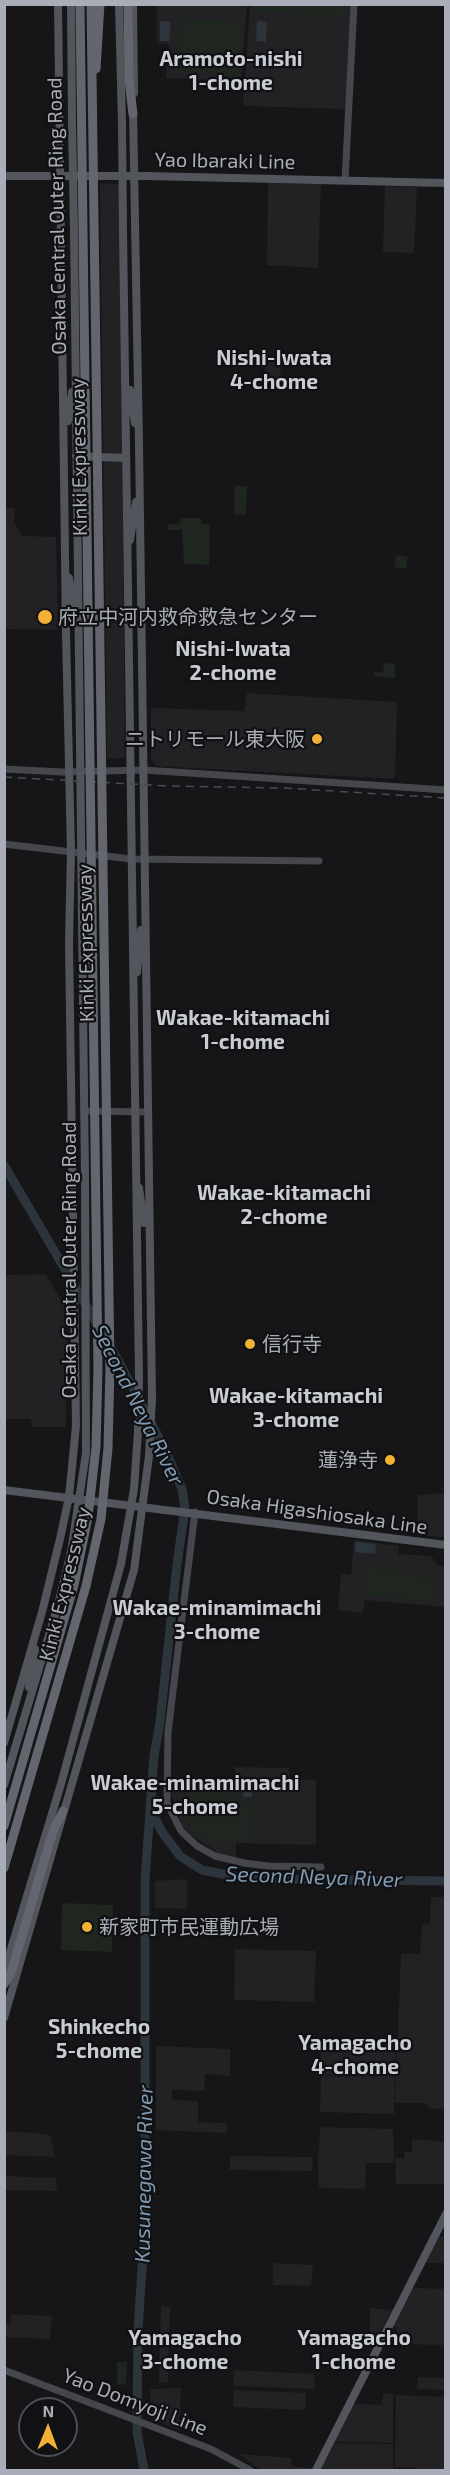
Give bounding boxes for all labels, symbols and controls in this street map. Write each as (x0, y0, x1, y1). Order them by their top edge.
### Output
district label: Aramoto-nishi 1-chome (159, 46, 303, 96)
street label: Osaka Central Outer Ring Road (43, 77, 71, 355)
street label: Yao Ibaraki Line (154, 148, 296, 174)
district label: Nishi-Iwata 4-chome (216, 345, 332, 395)
street label: Kinki Expressway (66, 378, 92, 536)
place label: 府立中河内救命救急センター (58, 605, 318, 629)
marker: 府立中河内救命救急センター (36, 608, 54, 626)
district label: Nishi-Iwata 2-chome (175, 636, 291, 686)
place label: ニトリモール東大阪 (125, 727, 305, 751)
marker: ニトリモール東大阪 (310, 732, 324, 746)
street label: Kinki Expressway (73, 864, 99, 1022)
district label: Wakae-kitamachi 1-chome (156, 1005, 330, 1055)
street label: Osaka Central Outer Ring Road (57, 1121, 81, 1399)
district label: Wakae-kitamachi 2-chome (197, 1180, 371, 1230)
water label: Second Neya River (87, 1321, 189, 1489)
place label: 信行寺 (262, 1332, 322, 1356)
marker: 信行寺 (243, 1337, 257, 1351)
district label: Wakae-kitamachi 3-chome (209, 1383, 383, 1433)
place label: 蓮浄寺 (318, 1448, 378, 1472)
marker: 蓮浄寺 (383, 1453, 397, 1467)
street label: Osaka Higashiosaka Line (205, 1485, 429, 1539)
street label: Kinki Expressway (34, 1504, 96, 1664)
district label: Wakae-minamimachi 3-chome (112, 1595, 322, 1645)
district label: Wakae-minamimachi 5-chome (90, 1770, 300, 1820)
water label: Second Neya River (225, 1861, 403, 1893)
place label: 新家町市民運動広場 (99, 1915, 279, 1939)
marker: 新家町市民運動広場 (80, 1920, 94, 1934)
district label: Shinkecho 5-chome (48, 2014, 150, 2064)
district label: Yamagacho 4-chome (298, 2030, 412, 2080)
water label: Kusunegawa River (130, 2085, 158, 2263)
district label: Yamagacho 3-chome (128, 2325, 242, 2375)
district label: Yamagacho 1-chome (297, 2325, 411, 2375)
street label: Yao Domyoji Line (59, 2363, 211, 2441)
north arrow (18, 2397, 78, 2457)
text: N (42, 2401, 54, 2420)

